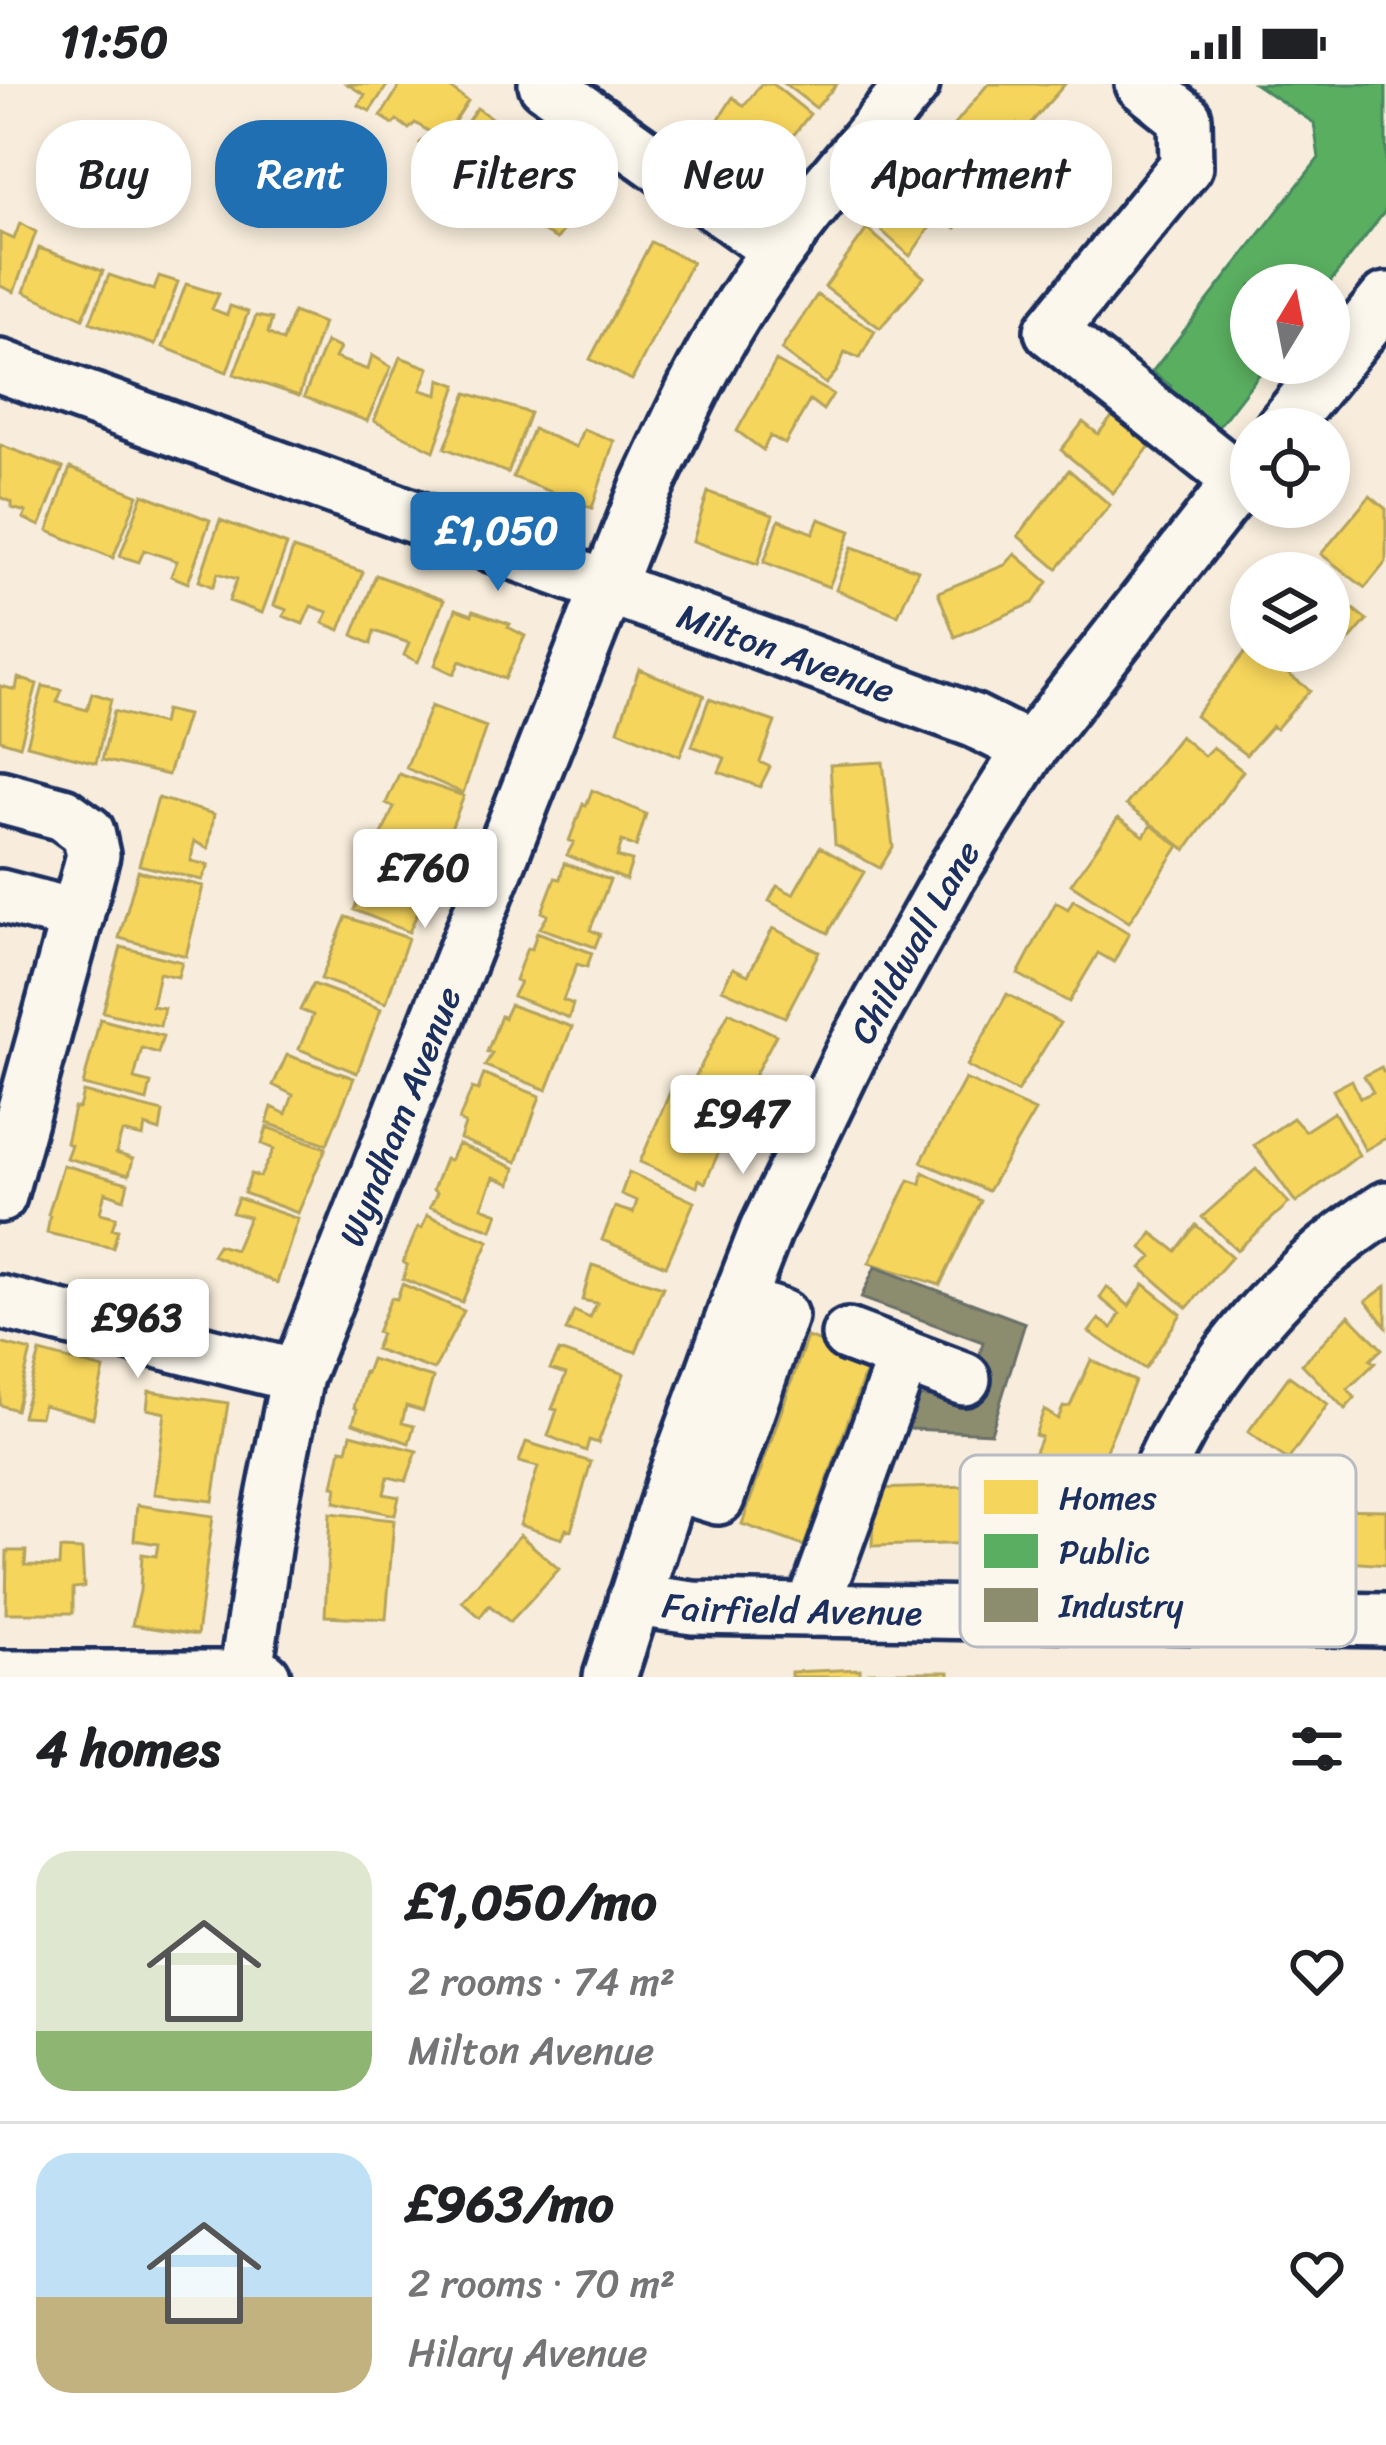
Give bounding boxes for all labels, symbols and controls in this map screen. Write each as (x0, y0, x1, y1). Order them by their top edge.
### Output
text: 11:50 (60, 2, 168, 82)
chip: Buy (36, 120, 191, 228)
chip: Rent (215, 120, 387, 228)
chip: Filters (411, 120, 618, 228)
chip: New (642, 120, 806, 228)
chip: Apartment (830, 120, 1112, 228)
north arrow (1230, 264, 1350, 384)
map controls (1230, 264, 1350, 672)
button: locate (1230, 408, 1350, 528)
pin: £1,050 (400, 492, 596, 594)
text: £1,050 (437, 496, 559, 565)
button: layers (1230, 552, 1350, 672)
street label: Milton Avenue (668, 585, 904, 723)
street label: Childwall Lane (832, 827, 998, 1056)
pin: £760 (354, 829, 496, 931)
text: £760 (380, 833, 470, 902)
street label: Wyndham Avenue (320, 977, 480, 1256)
pin: £947 (672, 1075, 814, 1177)
text: £947 (697, 1079, 789, 1148)
pin: £963 (67, 1279, 209, 1381)
text: £963 (94, 1283, 182, 1352)
legend (960, 1455, 1356, 1647)
text: Homes (1059, 1469, 1157, 1527)
text: Public (1059, 1523, 1150, 1581)
street label: Fairfield Avenue (658, 1573, 923, 1645)
text: Industry (1058, 1577, 1183, 1635)
text: 4 homes (36, 1704, 220, 1794)
icon: filters (1284, 1716, 1350, 1782)
text: £1,050/mo (408, 1857, 657, 1947)
icon: home (132, 1899, 276, 2043)
icon: heart (1284, 1938, 1350, 2004)
text: 2 rooms · 74 m² (408, 1947, 675, 2016)
text: Milton Avenue (408, 2016, 654, 2085)
text: £963/mo (408, 2159, 614, 2249)
icon: home (132, 2201, 276, 2345)
icon: heart (1284, 2240, 1350, 2306)
text: 2 rooms · 70 m² (408, 2249, 675, 2318)
text: Hilary Avenue (408, 2318, 648, 2387)

